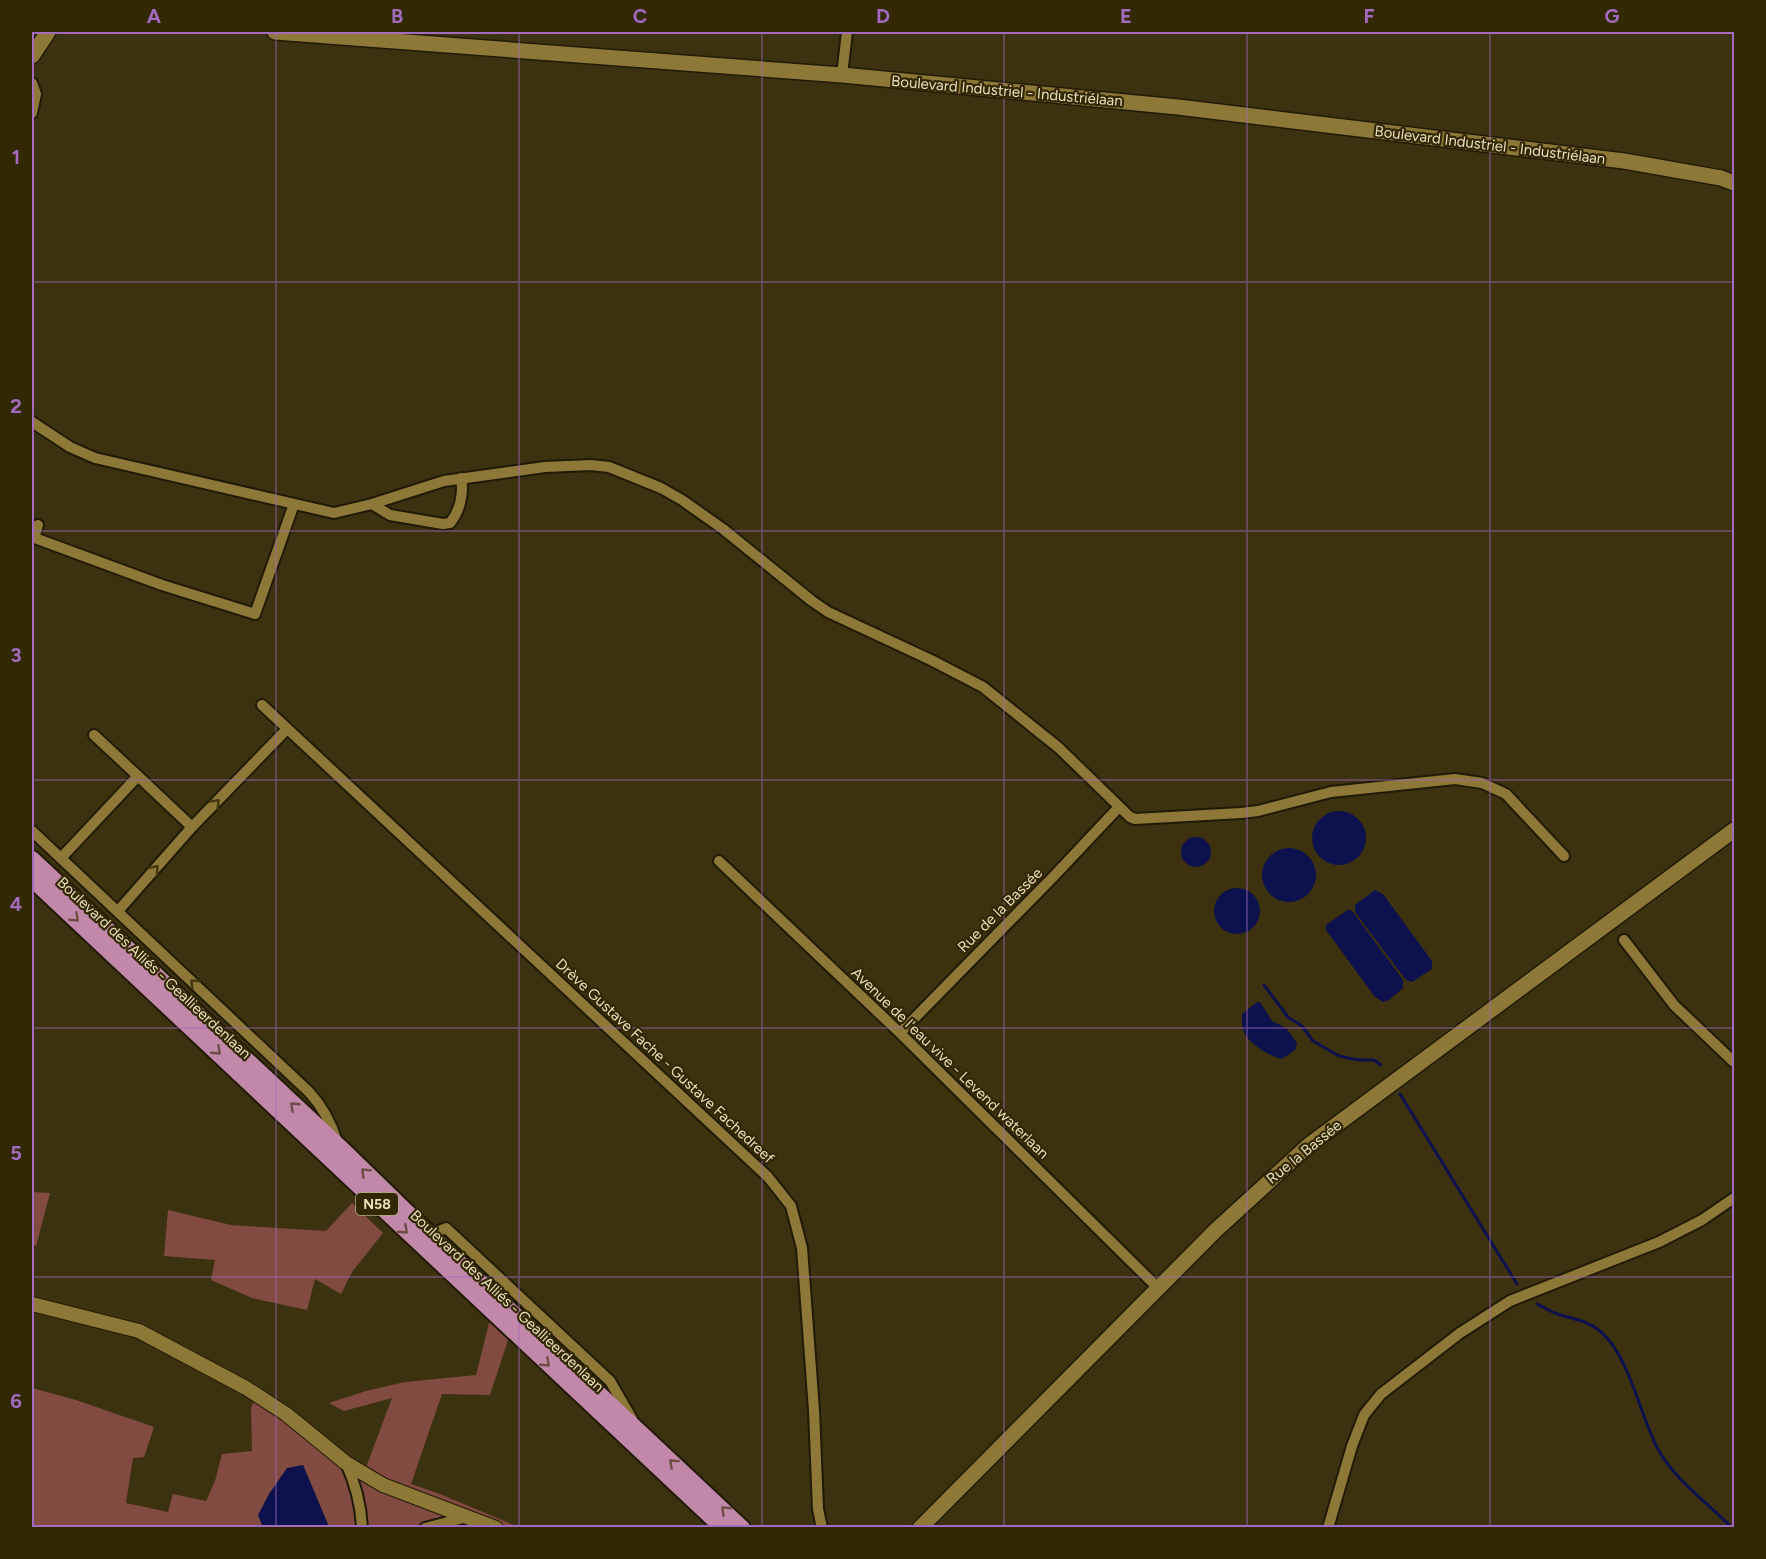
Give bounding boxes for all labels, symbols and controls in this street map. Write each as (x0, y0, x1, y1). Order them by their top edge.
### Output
text: A (147, 4, 162, 28)
text: B (391, 4, 403, 28)
text: C (633, 4, 647, 28)
text: D (876, 4, 890, 28)
text: E (1120, 4, 1132, 28)
text: F (1363, 4, 1375, 28)
text: G (1605, 4, 1620, 28)
street label: Boulevard Industriel - Industriélaan (891, 72, 1123, 110)
street label: Boulevard Industriel - Industriélaan (1374, 122, 1606, 168)
text: 1 (12, 145, 20, 169)
text: 2 (10, 394, 22, 418)
text: 3 (10, 643, 22, 667)
one-way arrow (208, 799, 219, 810)
street label: Rue de la Bassée (954, 864, 1046, 956)
one-way arrow (148, 865, 159, 876)
street label: Boulevard des Alliés - Geallieerdenlaan (53, 873, 255, 1063)
text: 4 (10, 892, 23, 916)
one-way arrow (68, 911, 79, 922)
street label: Drève Gustave Fache - Gustave Fachedreef (552, 955, 778, 1167)
street label: Avenue de l'eau vive - Levend waterlaan (847, 964, 1053, 1162)
one-way arrow (191, 979, 201, 990)
one-way arrow (210, 1044, 221, 1055)
one-way arrow (291, 1102, 301, 1113)
street label: Rue la Bassée (1263, 1116, 1345, 1188)
text: 5 (10, 1141, 22, 1165)
one-way arrow (361, 1168, 372, 1179)
road number: N58 (356, 1193, 398, 1215)
street label: Boulevard des Alliés - Geallieerdenlaan (406, 1206, 608, 1396)
one-way arrow (397, 1222, 408, 1233)
one-way arrow (540, 1356, 550, 1367)
text: 6 (10, 1389, 22, 1413)
one-way arrow (670, 1459, 681, 1470)
one-way arrow (721, 1507, 732, 1518)

